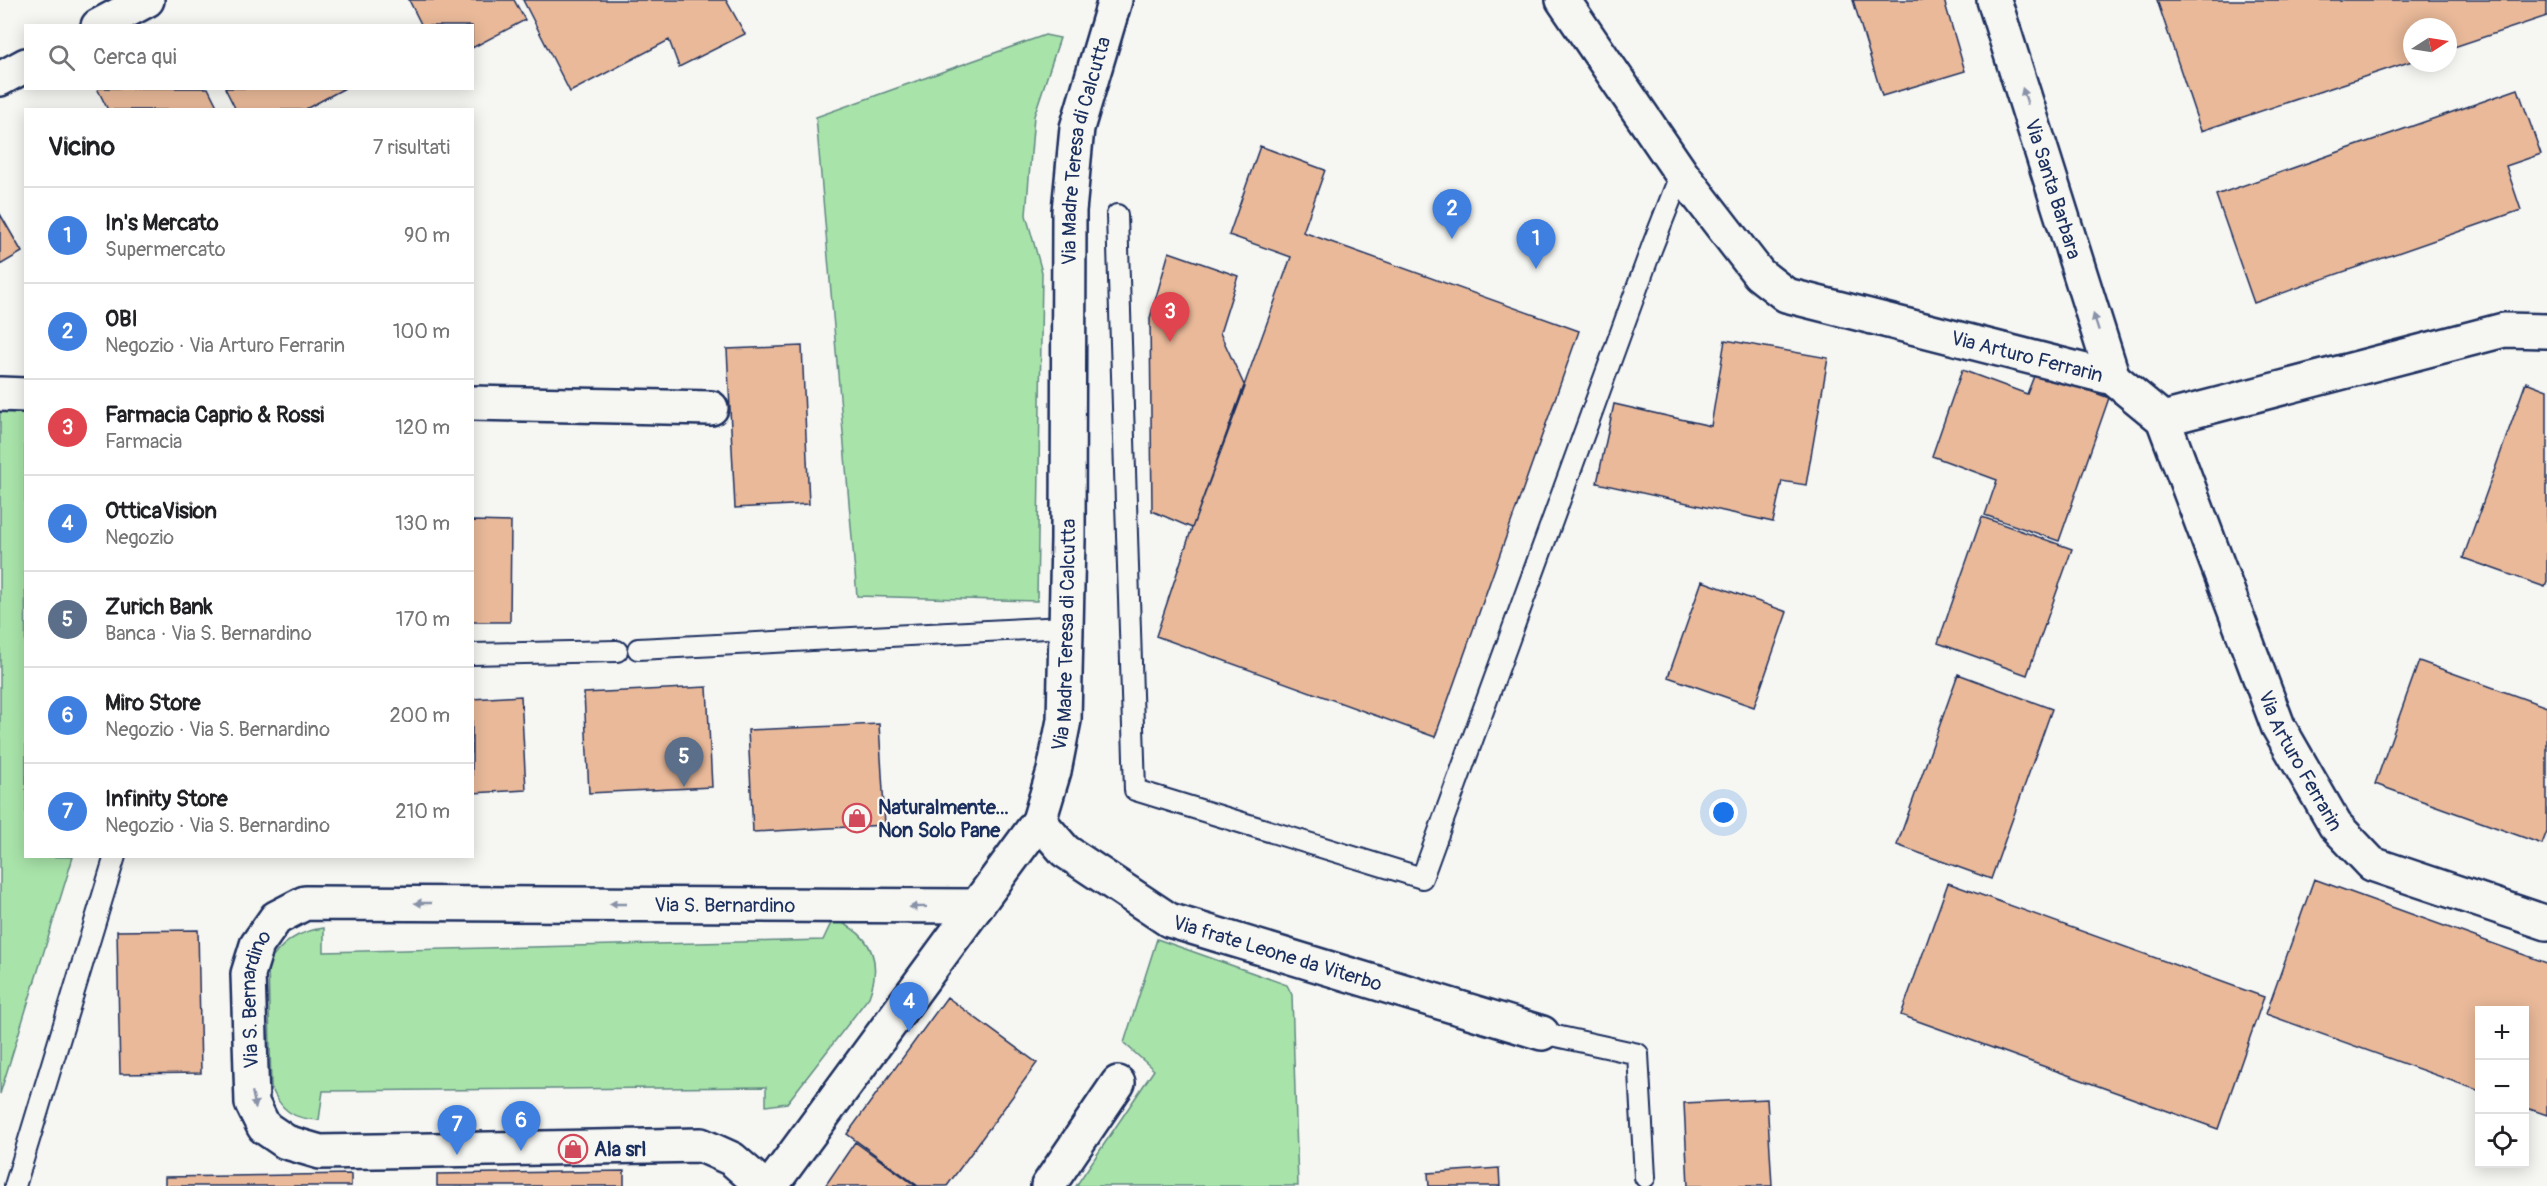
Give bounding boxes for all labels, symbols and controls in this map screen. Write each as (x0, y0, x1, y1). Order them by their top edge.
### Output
north arrow (2403, 18, 2457, 72)
search box (24, 24, 474, 90)
street label: Via Madre Teresa di Calcutta (1057, 34, 1116, 265)
icon: search (45, 41, 78, 74)
text: Cerca qui (93, 43, 177, 71)
one-way arrow (2019, 87, 2029, 105)
street label: Via Santa Barbara (2019, 116, 2087, 262)
text: Vicino (48, 131, 115, 163)
text: 7 risultati (373, 135, 450, 160)
pin: 2 (1432, 190, 1472, 239)
text: In's Mercato (105, 209, 219, 237)
pin: 1 (1516, 220, 1556, 269)
text: 1 (64, 223, 71, 248)
text: 90 m (404, 223, 450, 248)
text: Supermercato (105, 237, 226, 262)
pin: 3 (1150, 292, 1190, 342)
text: OBI (105, 305, 138, 333)
one-way arrow (2091, 313, 2100, 331)
text: 2 (62, 319, 73, 344)
text: 100 m (393, 319, 450, 344)
street label: Via Arturo Ferrarin (1948, 325, 2106, 388)
text: Negozio · Via Arturo Ferrarin (105, 333, 345, 358)
text: Farmacia Caprio & Rossi (105, 401, 324, 429)
text: 3 (62, 415, 73, 440)
text: 120 m (395, 415, 450, 440)
text: Farmacia (105, 429, 182, 454)
text: OtticaVision (105, 497, 217, 525)
text: 4 (62, 511, 73, 536)
text: 130 m (395, 511, 450, 536)
street label: Via Madre Teresa di Calcutta (1046, 519, 1081, 753)
text: Negozio (105, 525, 174, 550)
text: Zurich Bank (105, 593, 213, 621)
text: 5 (62, 607, 73, 632)
text: 170 m (396, 607, 450, 632)
text: Banca · Via S. Bernardino (105, 621, 312, 646)
street label: Via Arturo Ferrarin (2253, 687, 2348, 836)
text: Miro Store (105, 689, 201, 717)
text: 6 (62, 703, 73, 728)
text: 200 m (389, 703, 450, 728)
text: Negozio · Via S. Bernardino (105, 717, 330, 742)
pin: 5 (664, 738, 704, 787)
text: Infinity Store (105, 785, 228, 813)
place label: Naturalmente... Non Solo Pane (878, 795, 1009, 843)
your location (1709, 798, 1738, 827)
text: 7 (62, 799, 73, 824)
text: 210 m (395, 799, 450, 824)
shop icon: Naturalmente... Non Solo Pane (841, 802, 873, 834)
text: Negozio · Via S. Bernardino (105, 813, 330, 838)
street label: Via S. Bernardino (654, 893, 796, 918)
one-way arrow (414, 898, 433, 908)
one-way arrow (609, 899, 628, 909)
one-way arrow (909, 902, 928, 911)
street label: Via frate Leone da Viterbo (1170, 910, 1385, 997)
street label: Via S. Bernardino (236, 925, 277, 1069)
pin: 4 (890, 982, 928, 1032)
map controls (2475, 1006, 2529, 1168)
button: + (2475, 1006, 2529, 1060)
button: − (2475, 1060, 2529, 1114)
one-way arrow (250, 1091, 259, 1110)
pin: 6 (502, 1102, 540, 1151)
pin: 7 (438, 1106, 476, 1155)
button: locate (2475, 1114, 2529, 1168)
shop icon: Ala srl (557, 1133, 589, 1165)
place label: Ala srl (594, 1137, 646, 1162)

